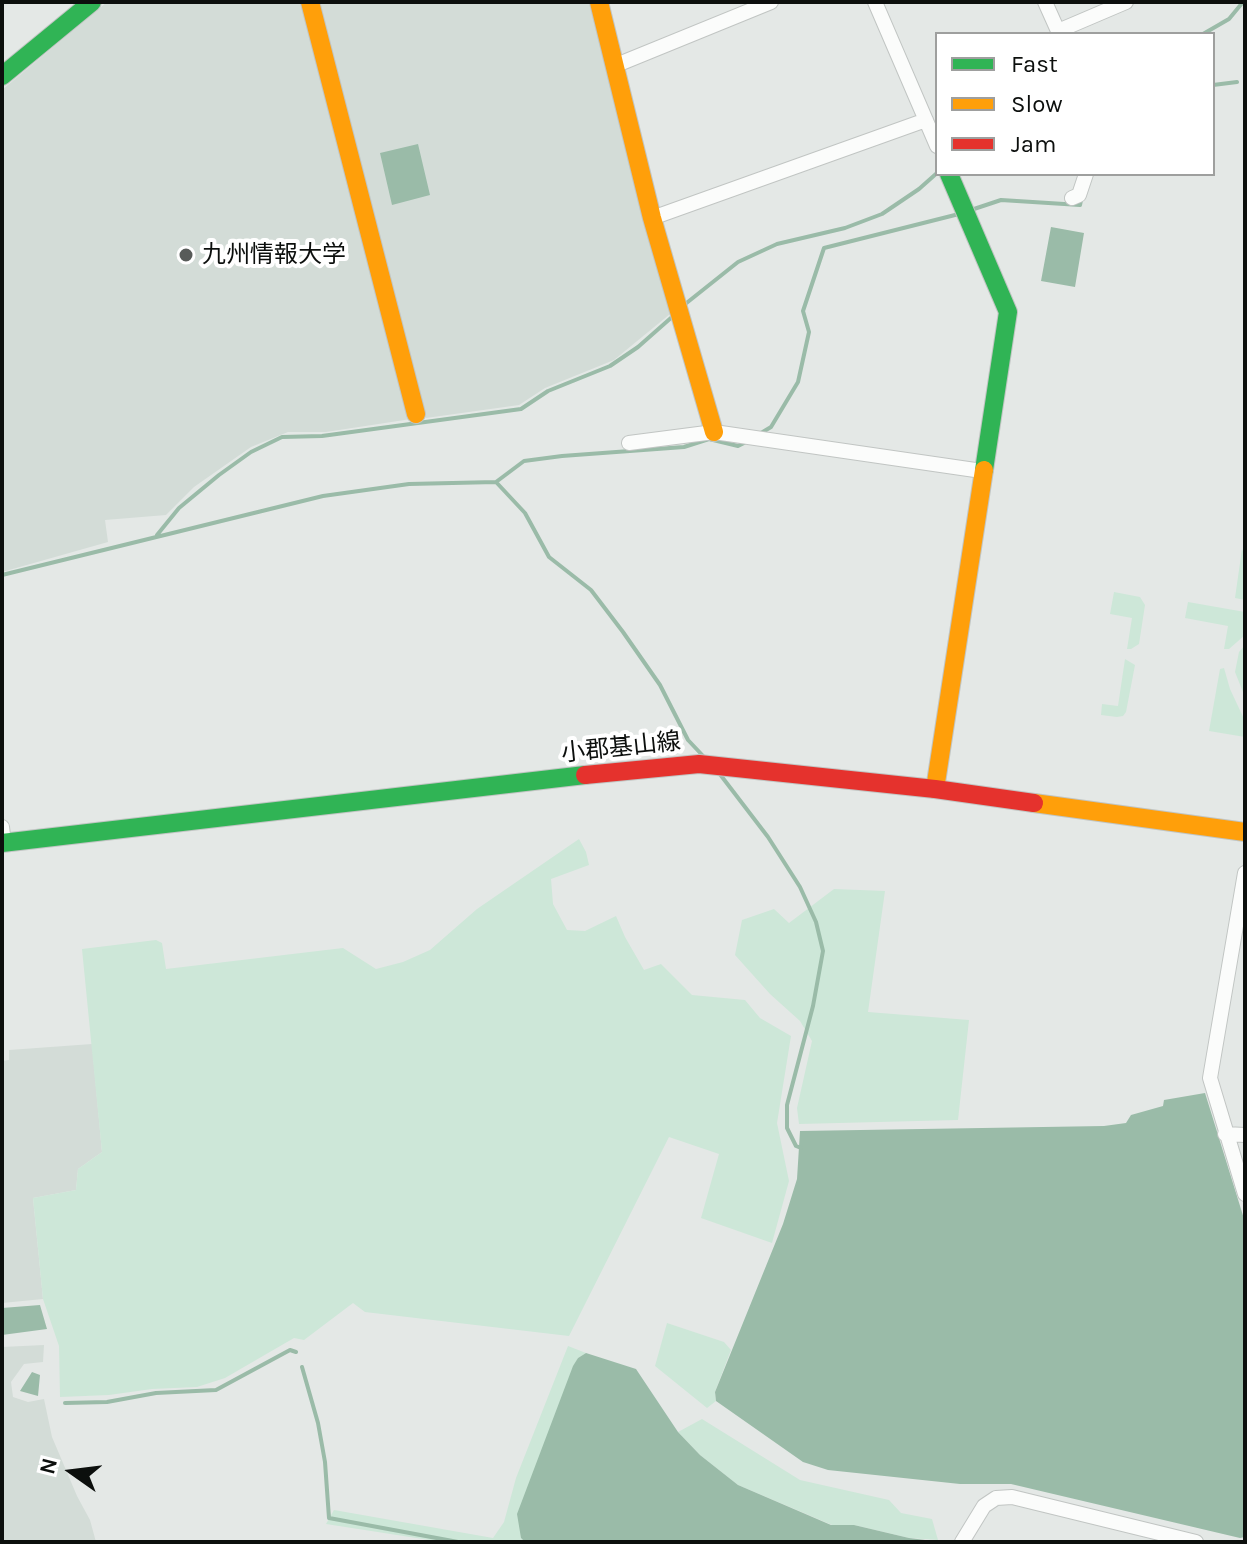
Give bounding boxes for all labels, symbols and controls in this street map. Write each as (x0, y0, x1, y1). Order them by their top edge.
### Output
legend (935, 32, 1215, 176)
text: Fast (1011, 50, 1058, 78)
text: Slow (1011, 90, 1063, 118)
text: Jam (1011, 130, 1056, 158)
place label: 九州情報大学 (202, 241, 346, 269)
marker: 九州情報大学 (177, 246, 195, 264)
street label: 小郡基山線 (560, 727, 682, 769)
north arrow (32, 1432, 112, 1512)
text: N (34, 1455, 63, 1477)

